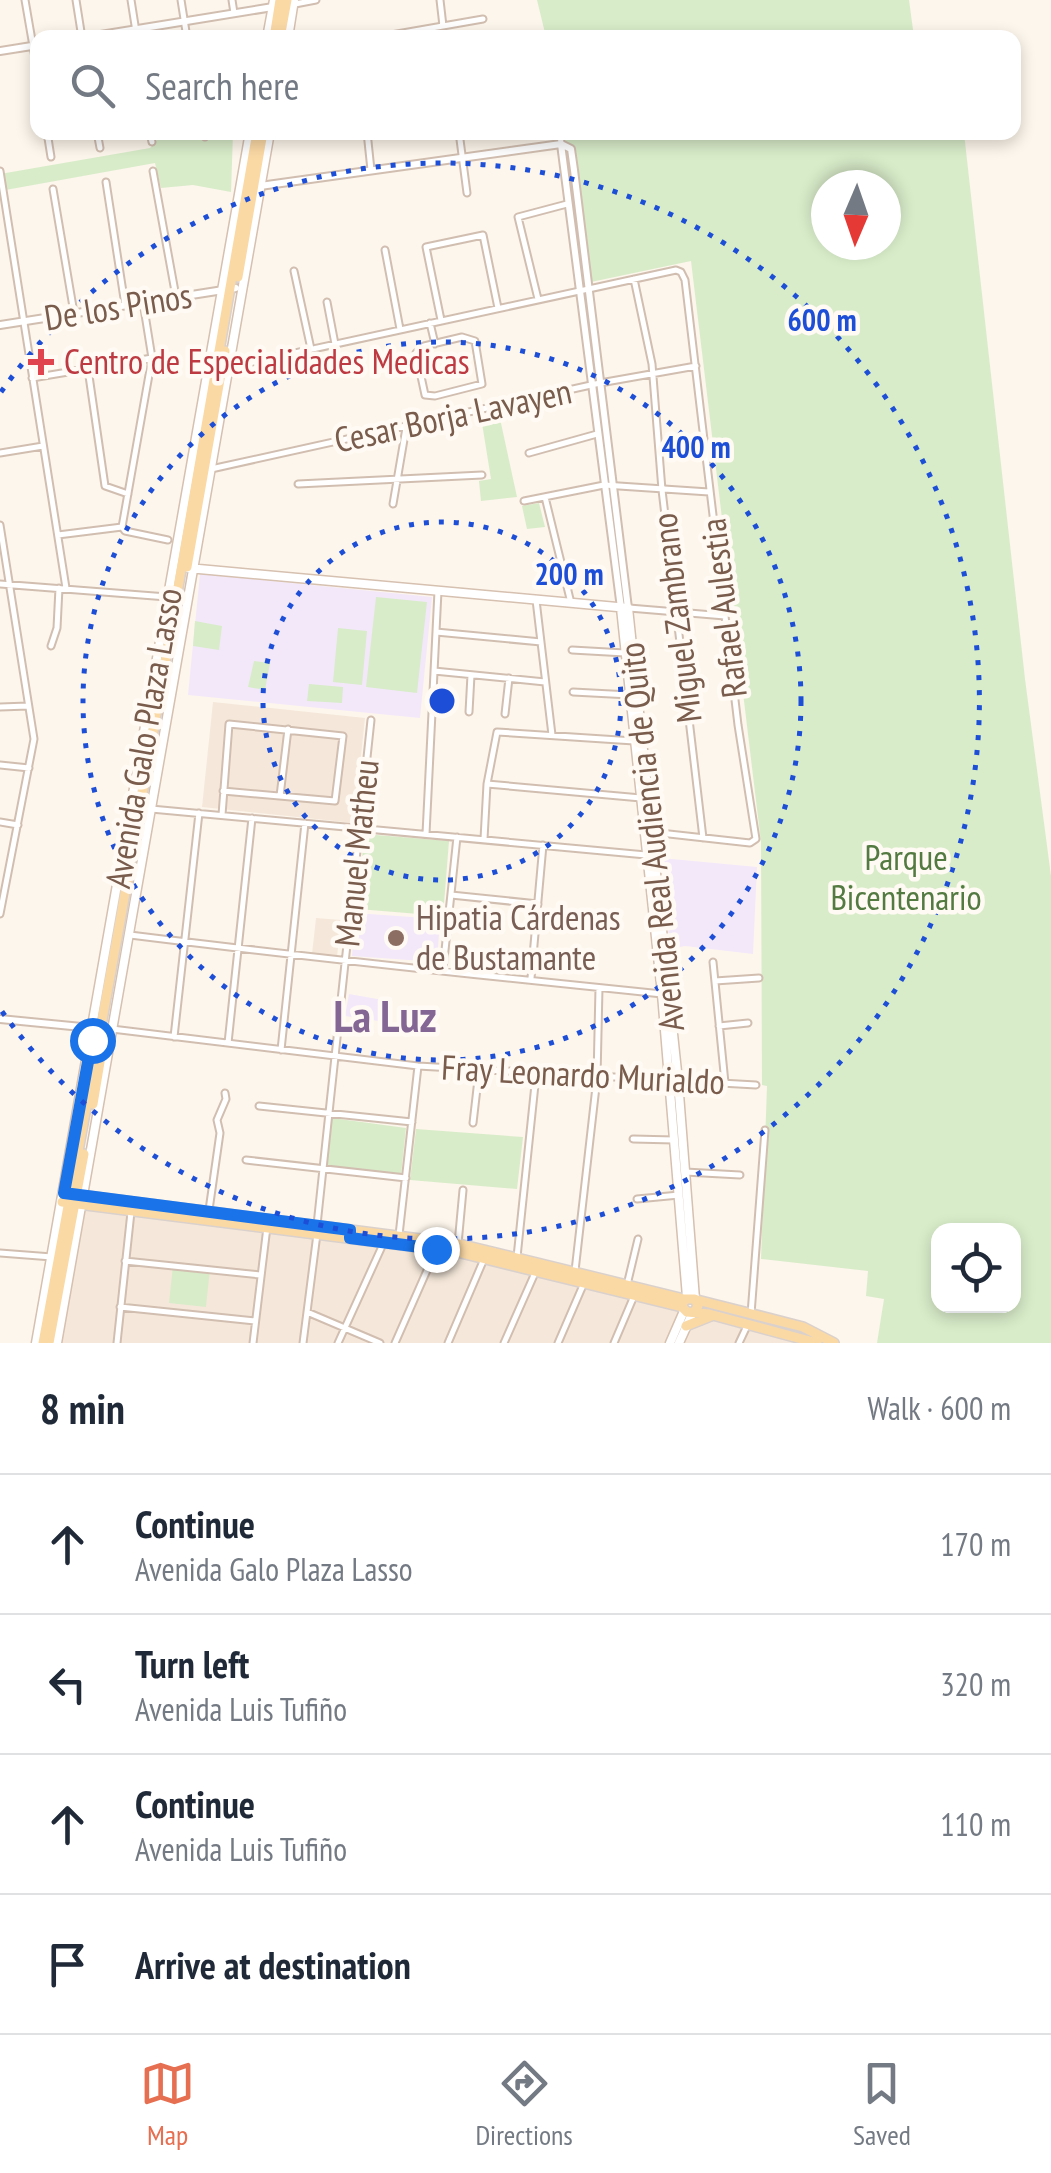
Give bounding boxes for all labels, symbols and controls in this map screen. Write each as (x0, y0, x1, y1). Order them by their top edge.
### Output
search box (30, 30, 1021, 140)
icon: search (65, 58, 120, 113)
text: Search here (145, 61, 299, 110)
north arrow (811, 170, 901, 260)
street label: De los Pinos (41, 272, 195, 340)
text: 600 m (787, 300, 857, 339)
place label: Centro de Especialidades Medicas (64, 338, 470, 384)
marker: Centro de Especialidades Medicas (28, 349, 54, 375)
street label: Cesar Borja Lavayen (330, 367, 575, 463)
text: 400 m (661, 427, 731, 466)
street label: Miguel Zambrano (640, 511, 712, 725)
street label: Rafael Aulestia (689, 516, 757, 700)
text: 200 m (534, 554, 604, 593)
street label: Avenida Galo Plaza Lasso (94, 584, 192, 891)
street label: Avenida Real Audiencia de Quito (608, 640, 694, 1034)
centre of rings (424, 683, 460, 719)
street label: Manuel Matheu (323, 757, 389, 949)
park label: Parque Bicentenario (830, 834, 982, 920)
place label: Hipatia Cárdenas de Bustamante (416, 894, 621, 980)
marker: Hipatia Cárdenas de Bustamante (385, 927, 407, 949)
district label: La Luz (333, 986, 437, 1044)
route start (70, 1018, 116, 1064)
street label: Fray Leonardo Murialdo (440, 1044, 726, 1104)
map controls (931, 1223, 1021, 1313)
button: locate (931, 1223, 1021, 1313)
route end (414, 1227, 460, 1273)
text: 8 min (40, 1381, 125, 1436)
text: Walk · 600 m (867, 1387, 1011, 1429)
text: Continue (135, 1499, 255, 1548)
icon: ahead (40, 1517, 95, 1572)
text: 170 m (940, 1523, 1011, 1565)
text: Avenida Galo Plaza Lasso (135, 1548, 413, 1590)
text: Turn left (135, 1639, 249, 1688)
icon: left (40, 1657, 95, 1712)
text: 320 m (940, 1663, 1011, 1705)
text: Avenida Luis Tufiño (135, 1688, 347, 1730)
text: Continue (135, 1779, 255, 1828)
icon: ahead (40, 1797, 95, 1852)
text: 110 m (940, 1803, 1011, 1845)
text: Avenida Luis Tufiño (135, 1828, 347, 1870)
icon: arrive (40, 1937, 95, 1992)
text: Arrive at destination (135, 1940, 411, 1989)
tab: Map (140, 2056, 195, 2153)
tab: Directions (475, 2056, 573, 2153)
tab: Saved (853, 2056, 911, 2153)

